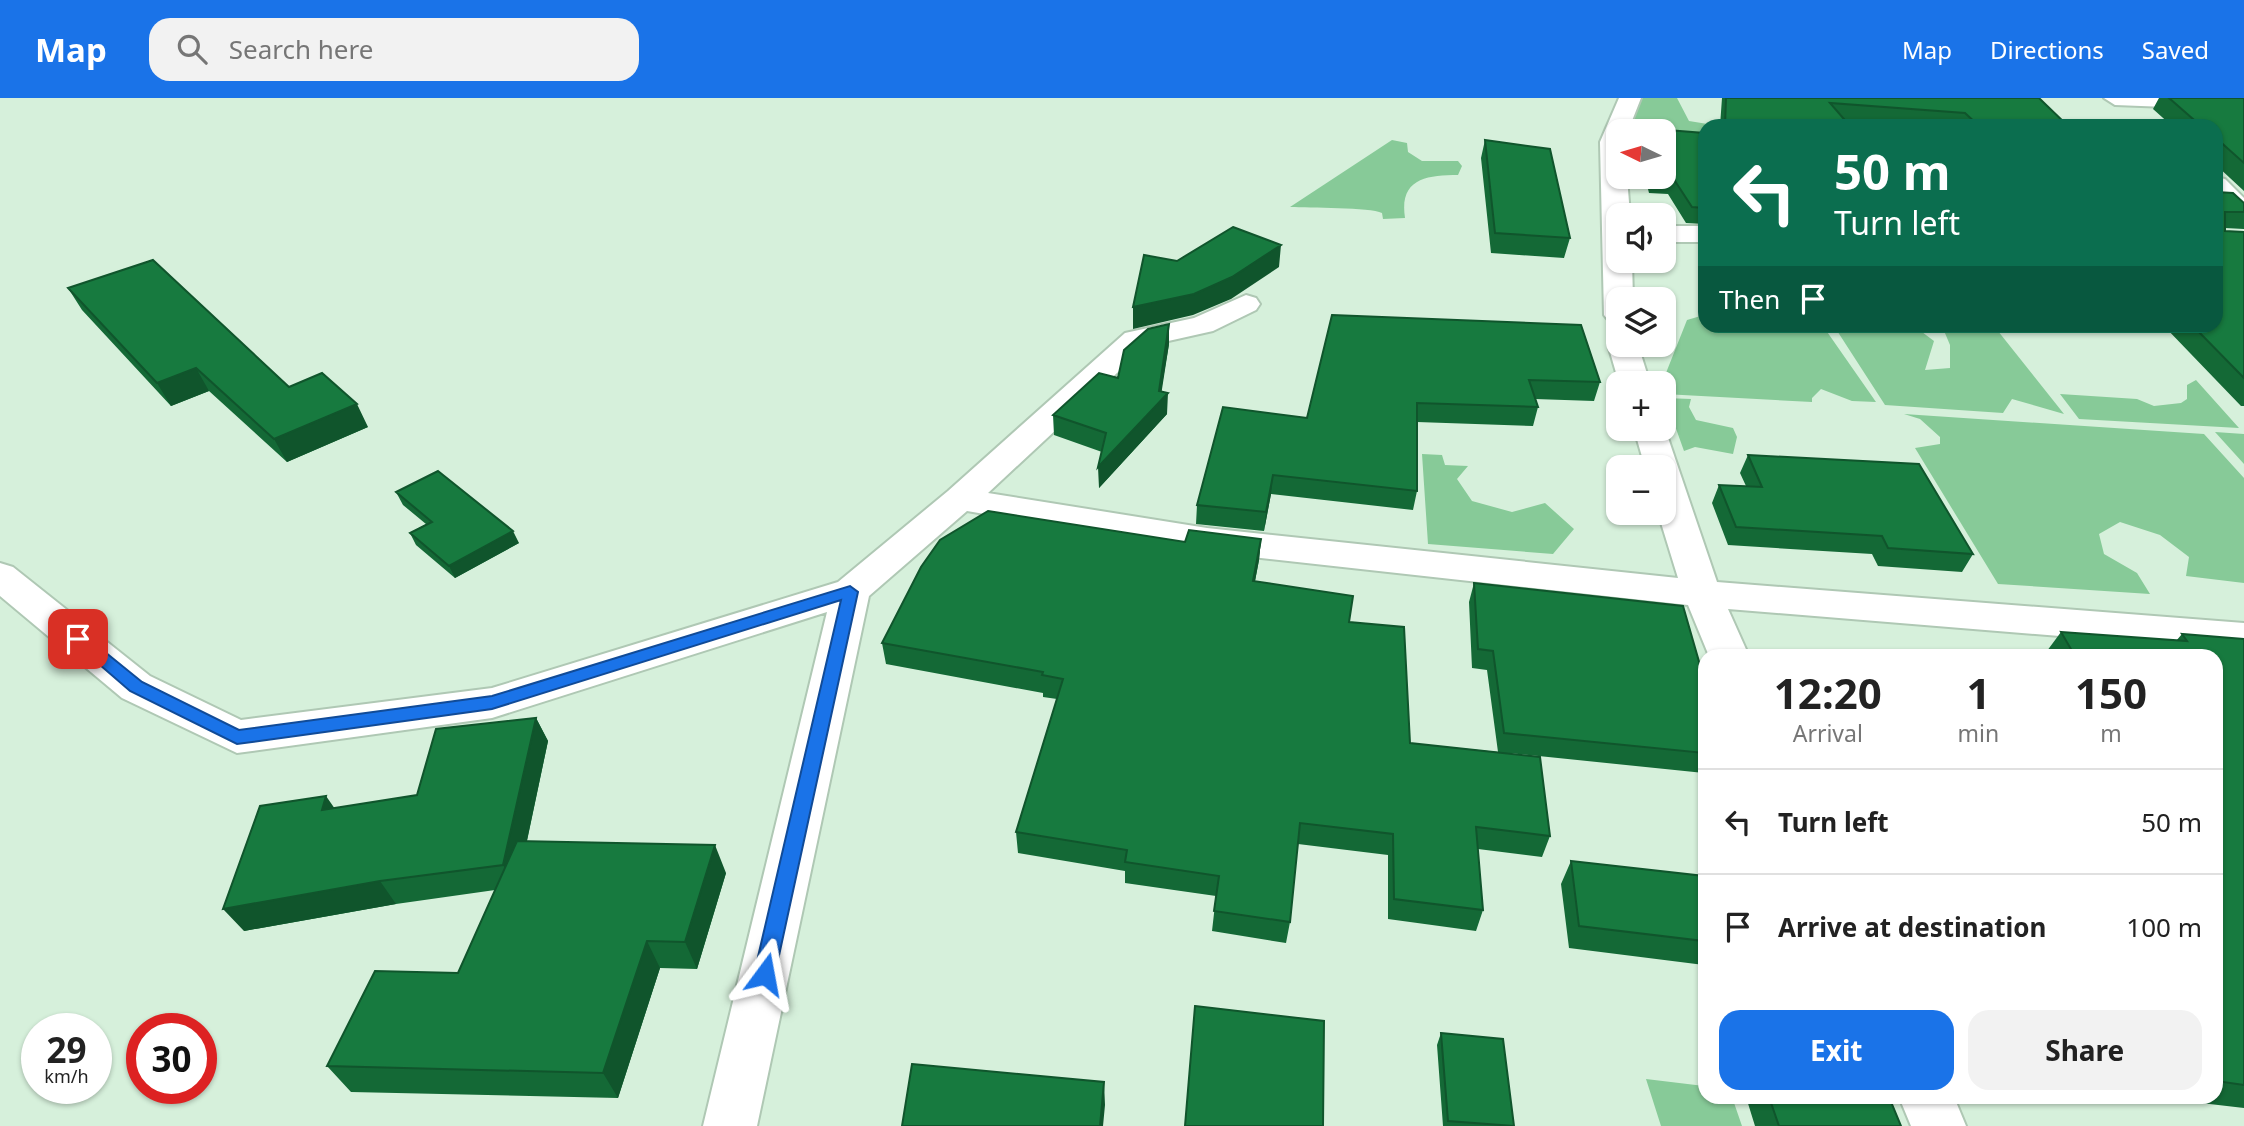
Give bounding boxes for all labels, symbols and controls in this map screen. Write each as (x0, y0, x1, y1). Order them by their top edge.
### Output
search box (149, 18, 639, 81)
text: Map (35, 27, 107, 72)
icon: search (173, 30, 211, 68)
text: Search here (229, 31, 373, 67)
text: Map (1902, 33, 1952, 66)
text: Directions (1990, 33, 2104, 66)
text: Saved (2142, 33, 2209, 66)
north arrow (1606, 119, 1676, 189)
map controls (1606, 119, 1676, 525)
text: 50 m (1834, 138, 1951, 204)
icon: left (1719, 147, 1810, 238)
text: Turn left (1834, 201, 1960, 244)
button: sound (1606, 203, 1676, 273)
icon: arrive (1794, 280, 1832, 318)
text: Then (1719, 281, 1780, 317)
button: layers (1606, 287, 1676, 357)
button: + (1606, 371, 1676, 441)
button: − (1606, 455, 1676, 525)
pin (48, 609, 108, 669)
icon: arrive (59, 620, 97, 658)
text: 12:20 (1774, 664, 1882, 721)
text: 1 (1966, 664, 1990, 721)
text: 150 (2075, 664, 2147, 721)
text: Arrival (1793, 717, 1863, 749)
text: min (1958, 717, 1999, 749)
text: m (2100, 717, 2122, 749)
icon: left (1719, 803, 1757, 841)
text: Turn left (1778, 804, 1889, 840)
text: 50 m (2141, 804, 2202, 840)
icon: arrive (1719, 908, 1757, 946)
text: Arrive at destination (1778, 909, 2047, 945)
text: 100 m (2126, 909, 2202, 945)
position arrow (728, 937, 802, 1011)
button: Exit (1719, 1010, 1954, 1090)
button: Share (1968, 1010, 2202, 1090)
speed limit sign: 30 (126, 1013, 217, 1104)
text: 29 (46, 1026, 87, 1073)
text: km/h (44, 1064, 89, 1088)

